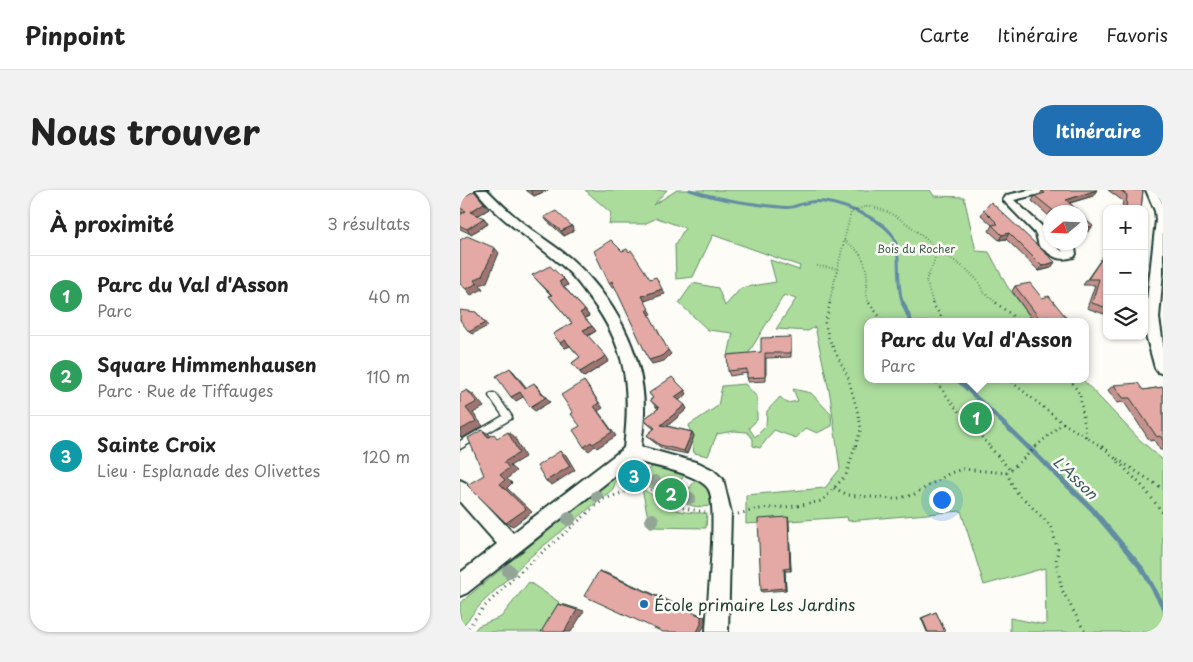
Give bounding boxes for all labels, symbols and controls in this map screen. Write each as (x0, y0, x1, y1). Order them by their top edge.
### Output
text: Pinpoint (25, 17, 126, 53)
text: Carte (919, 21, 969, 48)
text: Itinéraire (997, 21, 1078, 48)
text: Favoris (1106, 21, 1168, 48)
text: Nous trouver (30, 104, 260, 157)
button: Itinéraire (1033, 105, 1163, 156)
north arrow (1043, 205, 1088, 250)
map controls (1103, 205, 1148, 340)
button: + (1103, 205, 1148, 250)
text: À proximité (50, 207, 174, 239)
text: 3 résultats (327, 211, 410, 235)
park label: Bois du Rocher (877, 240, 956, 257)
button: − (1103, 250, 1148, 295)
text: Parc du Val d'Asson (97, 270, 289, 298)
text: 1 (62, 284, 70, 308)
text: 40 m (368, 284, 410, 308)
button: layers (1103, 295, 1148, 340)
text: Parc (97, 298, 132, 322)
popup (864, 318, 1089, 383)
text: Parc du Val d'Asson (881, 325, 1072, 353)
text: Square Himmenhausen (97, 350, 317, 378)
text: Parc (881, 353, 915, 377)
text: 2 (60, 364, 72, 388)
text: 110 m (367, 364, 410, 388)
text: Parc · Rue de Tiffauges (97, 378, 273, 402)
pin: 1 (960, 399, 992, 437)
text: Sainte Croix (97, 430, 216, 458)
text: 3 (61, 444, 71, 468)
text: 120 m (363, 444, 410, 468)
water label: L'Asson (1049, 450, 1104, 505)
pin: 3 (618, 457, 650, 495)
text: Lieu · Esplanade des Olivettes (97, 458, 320, 482)
pin: 2 (655, 475, 687, 513)
your location (929, 487, 955, 513)
place label: École primaire Les Jardins (654, 592, 855, 616)
marker: École primaire Les Jardins (638, 598, 650, 610)

